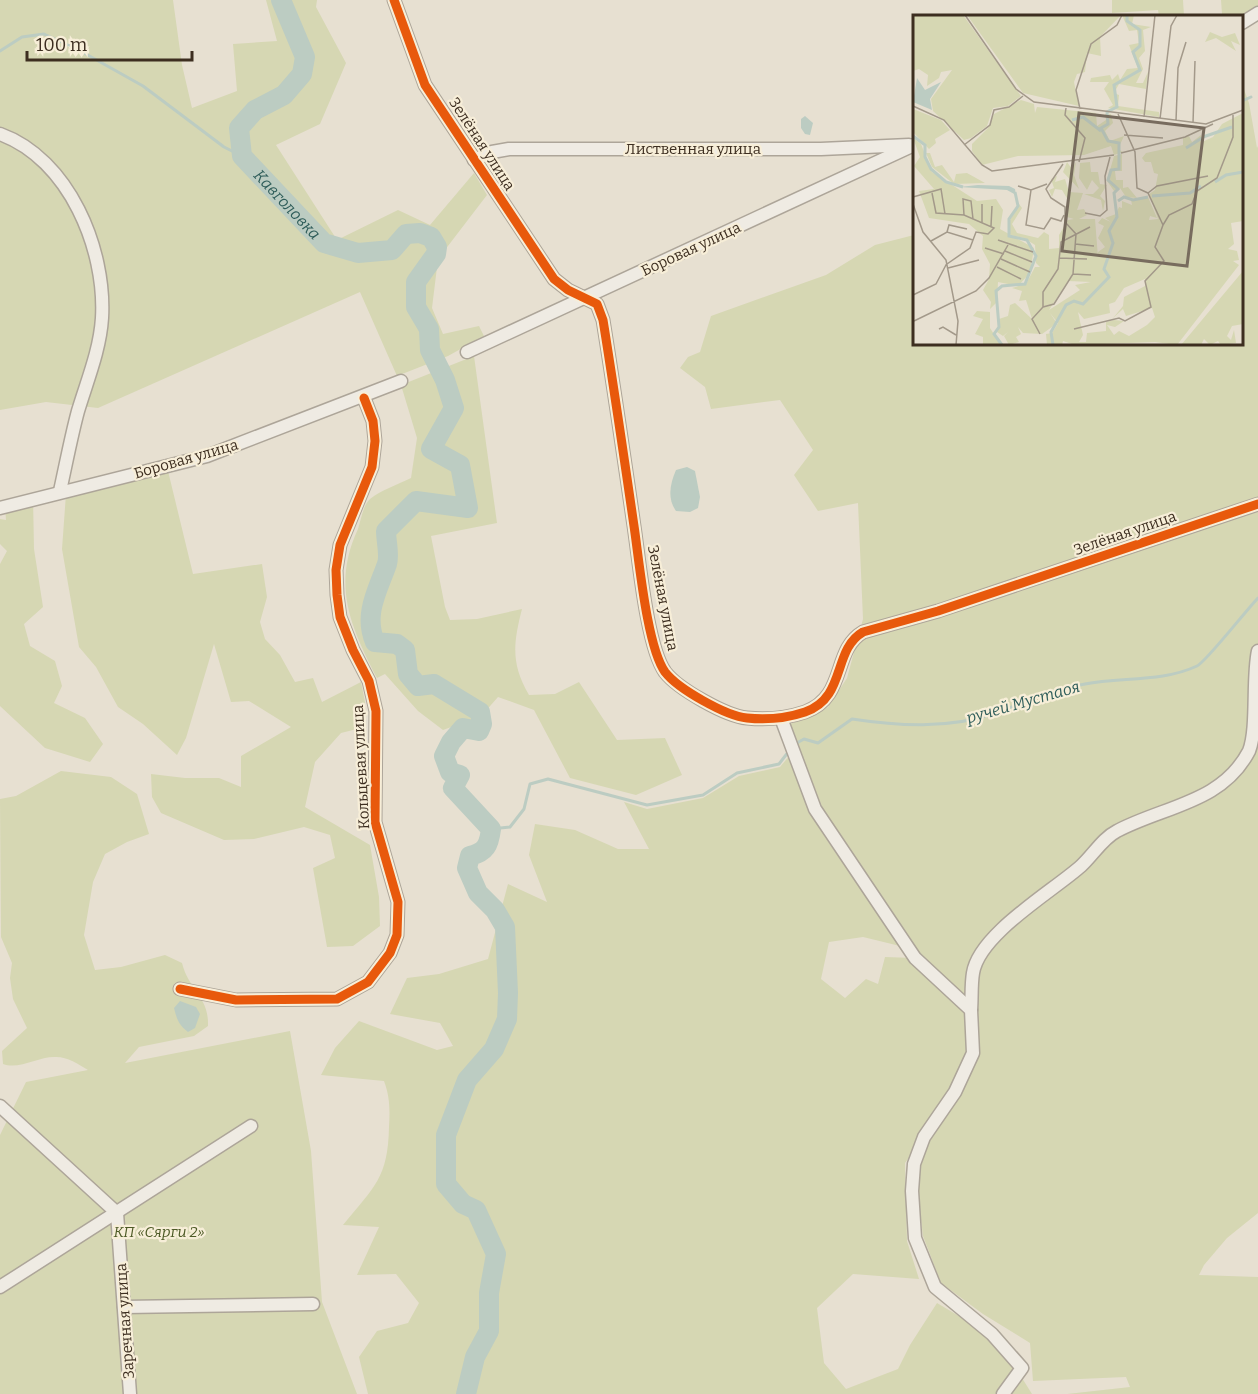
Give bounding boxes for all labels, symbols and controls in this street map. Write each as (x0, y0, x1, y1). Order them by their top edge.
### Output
inset map (913, 15, 1243, 345)
scale bar (27, 24, 192, 62)
text: 100 m (36, 34, 87, 56)
street label: Зелёная улица (445, 94, 519, 194)
street label: Лиственная улица (625, 140, 761, 158)
water label: Кавголовка (250, 165, 325, 243)
street label: Боровая улица (638, 218, 744, 280)
street label: Боровая улица (132, 436, 240, 482)
street label: Зелёная улица (1071, 507, 1179, 559)
street label: Зелёная улица (644, 544, 682, 652)
water label: ручей Мустаоя (963, 677, 1082, 728)
street label: Кольцевая улица (349, 704, 373, 830)
park label: КП «Сярги 2» (114, 1223, 205, 1241)
street label: Заречная улица (112, 1263, 138, 1379)

